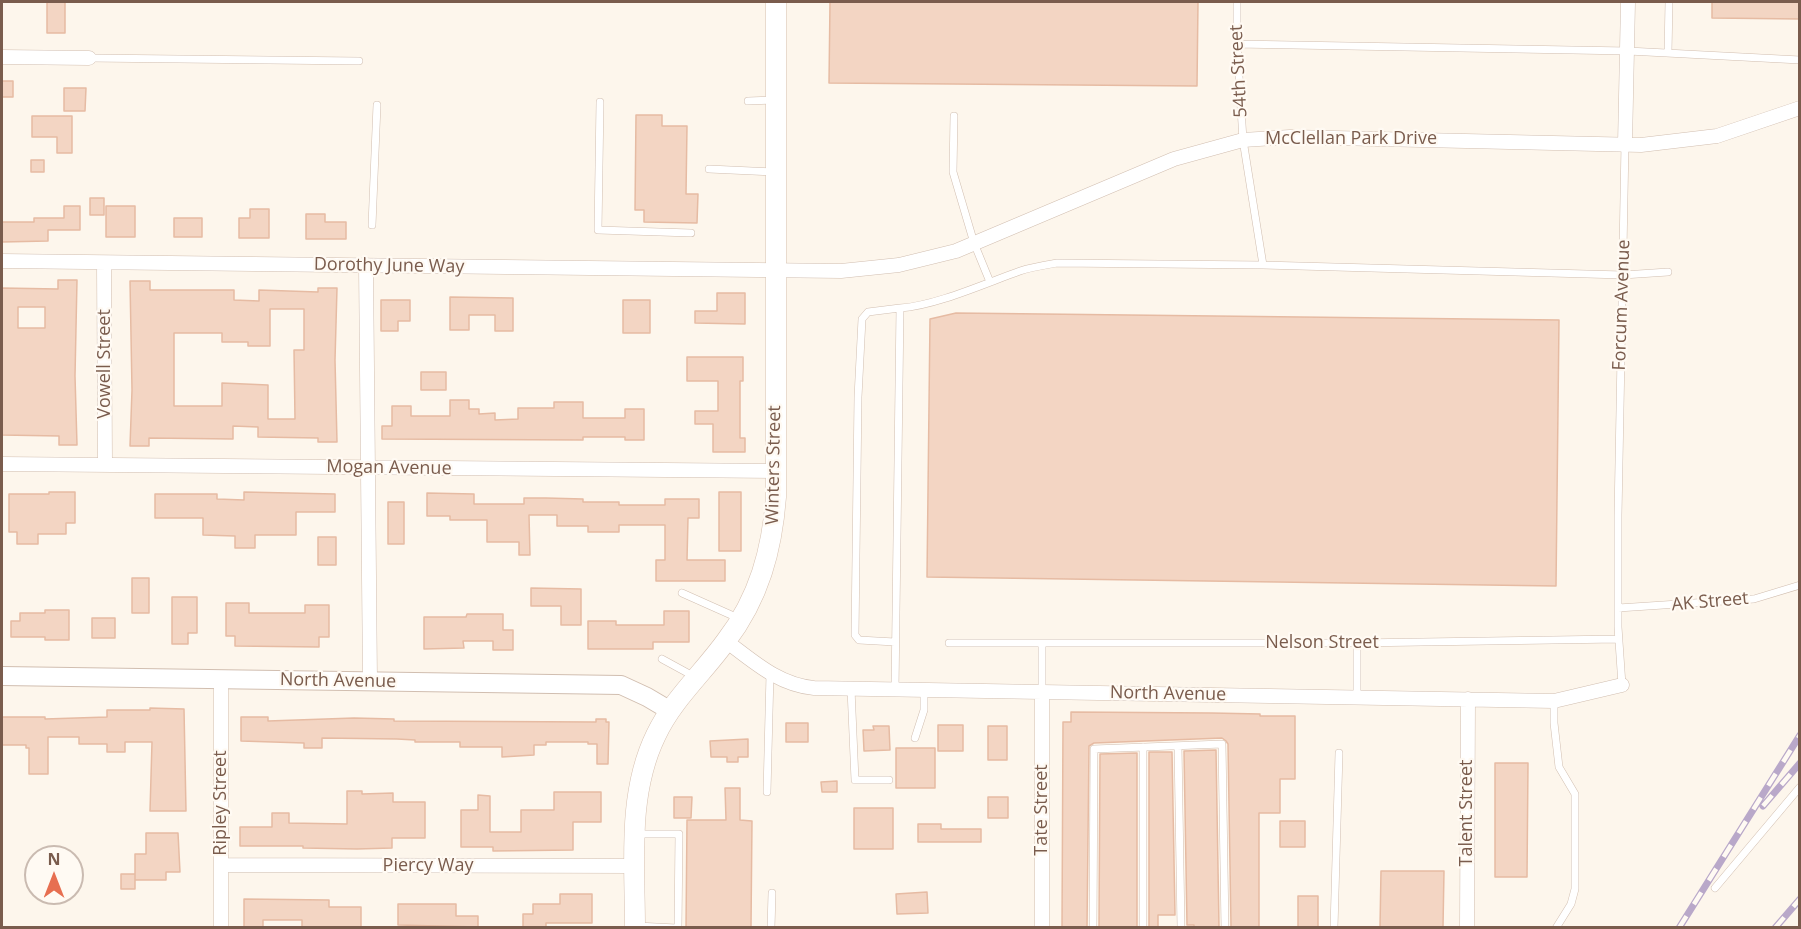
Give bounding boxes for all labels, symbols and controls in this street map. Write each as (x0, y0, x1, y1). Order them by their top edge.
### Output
street label: 54th Street (1226, 24, 1252, 118)
street label: McClellan Park Drive (1265, 128, 1437, 150)
street label: Forcum Avenue (1609, 239, 1635, 371)
street label: Dorothy June Way (314, 254, 464, 278)
street label: Vowell Street (94, 309, 116, 419)
street label: Winters Street (762, 405, 786, 525)
street label: Mogan Avenue (326, 456, 452, 480)
street label: AK Street (1671, 588, 1749, 616)
street label: Nelson Street (1265, 632, 1379, 654)
street label: North Avenue (280, 669, 396, 693)
street label: North Avenue (1110, 682, 1226, 706)
street label: Ripley Street (210, 750, 232, 856)
street label: Talent Street (1456, 760, 1478, 866)
street label: Tate Street (1031, 764, 1053, 856)
north arrow (24, 845, 84, 905)
text: N (47, 848, 61, 870)
street label: Piercy Way (383, 855, 473, 877)

